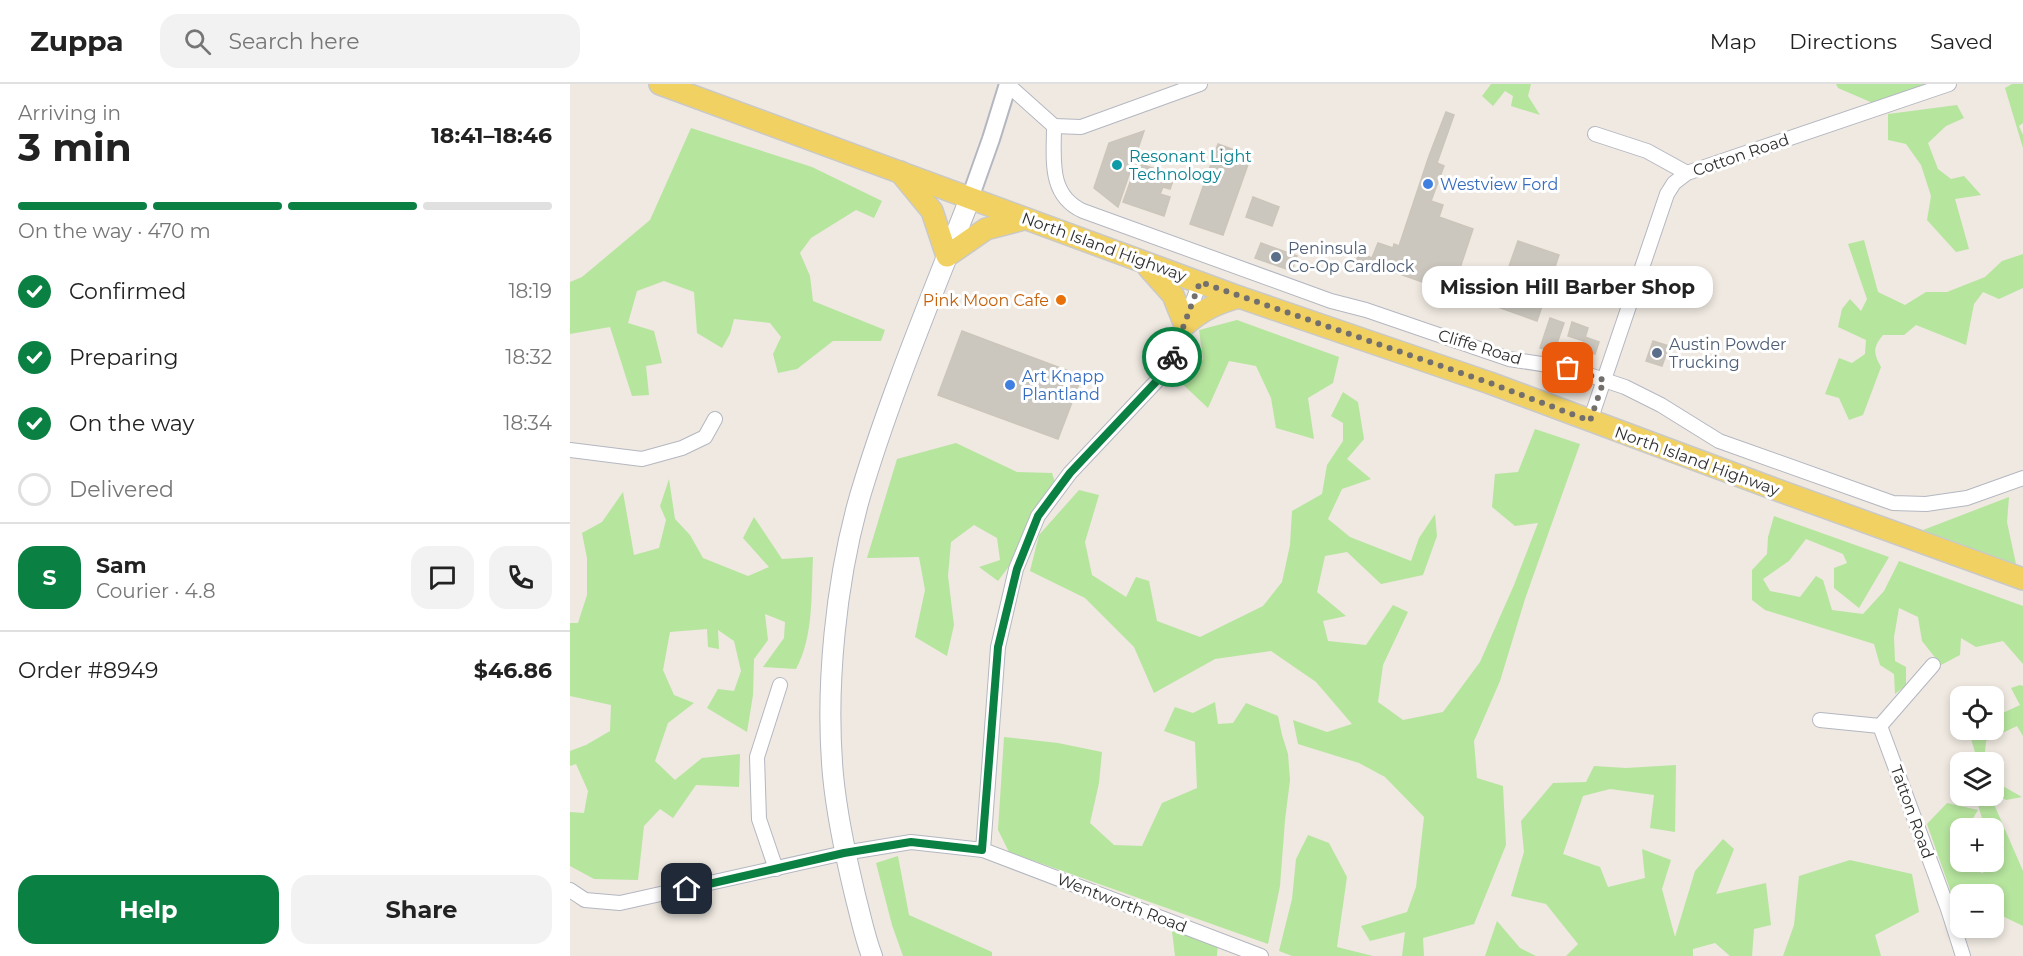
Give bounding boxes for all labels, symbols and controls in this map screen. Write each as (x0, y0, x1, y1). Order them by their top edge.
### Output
search box (160, 14, 580, 68)
text: Zuppa (30, 24, 124, 58)
icon: search (181, 25, 214, 58)
text: Search here (229, 28, 359, 55)
text: Map (1710, 29, 1756, 54)
text: Directions (1789, 29, 1897, 54)
text: Saved (1930, 29, 1993, 54)
text: Arriving in (18, 101, 121, 125)
text: 18:41–18:46 (431, 122, 552, 149)
text: 3 min (18, 123, 132, 171)
street label: Cotton Road (1690, 130, 1792, 180)
place label: Resonant Light Technology (1129, 147, 1252, 184)
marker: Resonant Light Technology (1110, 158, 1124, 172)
place label: Westview Ford (1440, 175, 1558, 194)
marker: Westview Ford (1421, 177, 1435, 191)
street label: North Island Highway (1019, 208, 1189, 286)
text: On the way · 470 m (18, 219, 211, 243)
place label: Peninsula Co-Op Cardlock (1288, 239, 1415, 276)
marker: Peninsula Co-Op Cardlock (1269, 250, 1283, 264)
callout: Mission Hill Barber Shop (1422, 266, 1714, 308)
icon: check (18, 275, 51, 308)
text: Mission Hill Barber Shop (1440, 275, 1695, 299)
text: Confirmed (69, 278, 186, 305)
text: 18:19 (508, 279, 552, 303)
place label: Pink Moon Cafe (923, 291, 1049, 310)
marker: Pink Moon Cafe (1054, 293, 1068, 307)
street label: Cliffe Road (1436, 325, 1524, 369)
courier (1142, 327, 1202, 387)
place label: Austin Powder Trucking (1669, 335, 1787, 372)
icon: check (18, 341, 51, 374)
icon: bike (1156, 341, 1189, 374)
pin (1542, 342, 1593, 393)
text: Preparing (69, 344, 178, 371)
text: 18:32 (505, 345, 552, 369)
marker: Austin Powder Trucking (1650, 346, 1664, 360)
icon: bag (1551, 351, 1584, 384)
place label: Art Knapp Plantland (1022, 367, 1104, 404)
marker: Art Knapp Plantland (1003, 378, 1017, 392)
icon: check (18, 407, 51, 440)
text: On the way (69, 410, 194, 437)
text: 18:34 (503, 411, 552, 435)
street label: North Island Highway (1612, 422, 1782, 500)
text: Delivered (69, 476, 174, 503)
button: chat (411, 546, 474, 609)
button: phone (489, 546, 552, 609)
text: Sam (96, 552, 147, 579)
text: S (42, 564, 57, 591)
text: Courier · 4.8 (96, 579, 215, 603)
text: Order #8949 (18, 657, 158, 684)
text: $46.86 (474, 657, 552, 684)
map controls (1950, 686, 2004, 938)
button: locate (1950, 686, 2004, 740)
button: layers (1950, 752, 2004, 806)
street label: Tatton Road (1886, 763, 1938, 861)
button: + (1950, 818, 2004, 872)
pin (661, 863, 712, 914)
street label: Wentworth Road (1054, 869, 1190, 937)
icon: home (670, 872, 703, 905)
button: Help (18, 875, 279, 944)
button: Share (291, 875, 552, 944)
button: − (1950, 884, 2004, 938)

